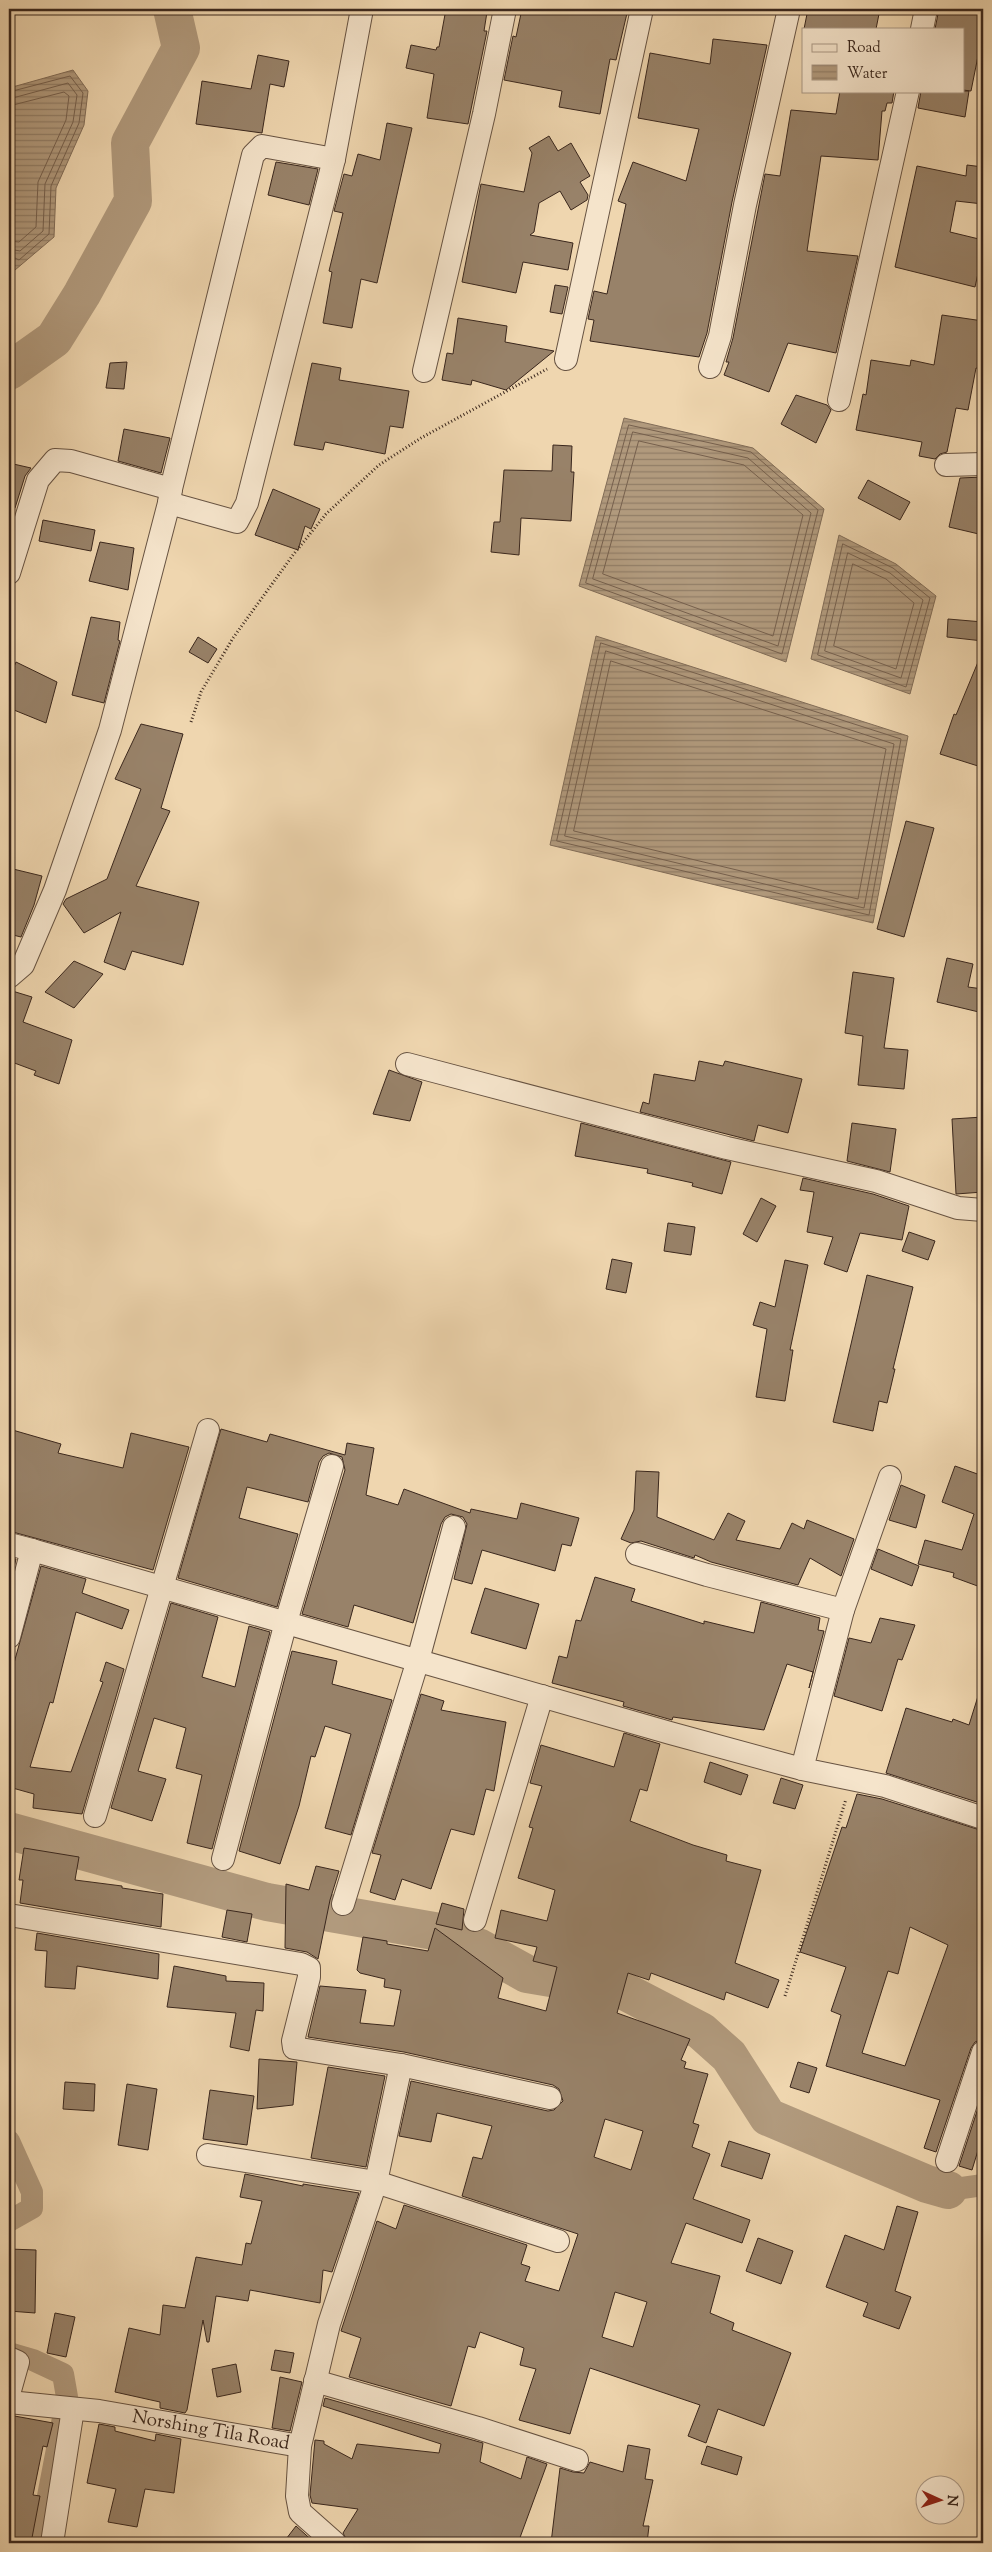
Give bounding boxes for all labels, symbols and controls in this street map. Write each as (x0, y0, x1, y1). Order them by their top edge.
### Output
legend (802, 28, 964, 92)
text: Road (847, 38, 881, 59)
text: Water (847, 64, 888, 85)
street label: Norshing Tila Road (130, 2403, 292, 2458)
north arrow (914, 2474, 964, 2524)
text: N (941, 2494, 961, 2507)

